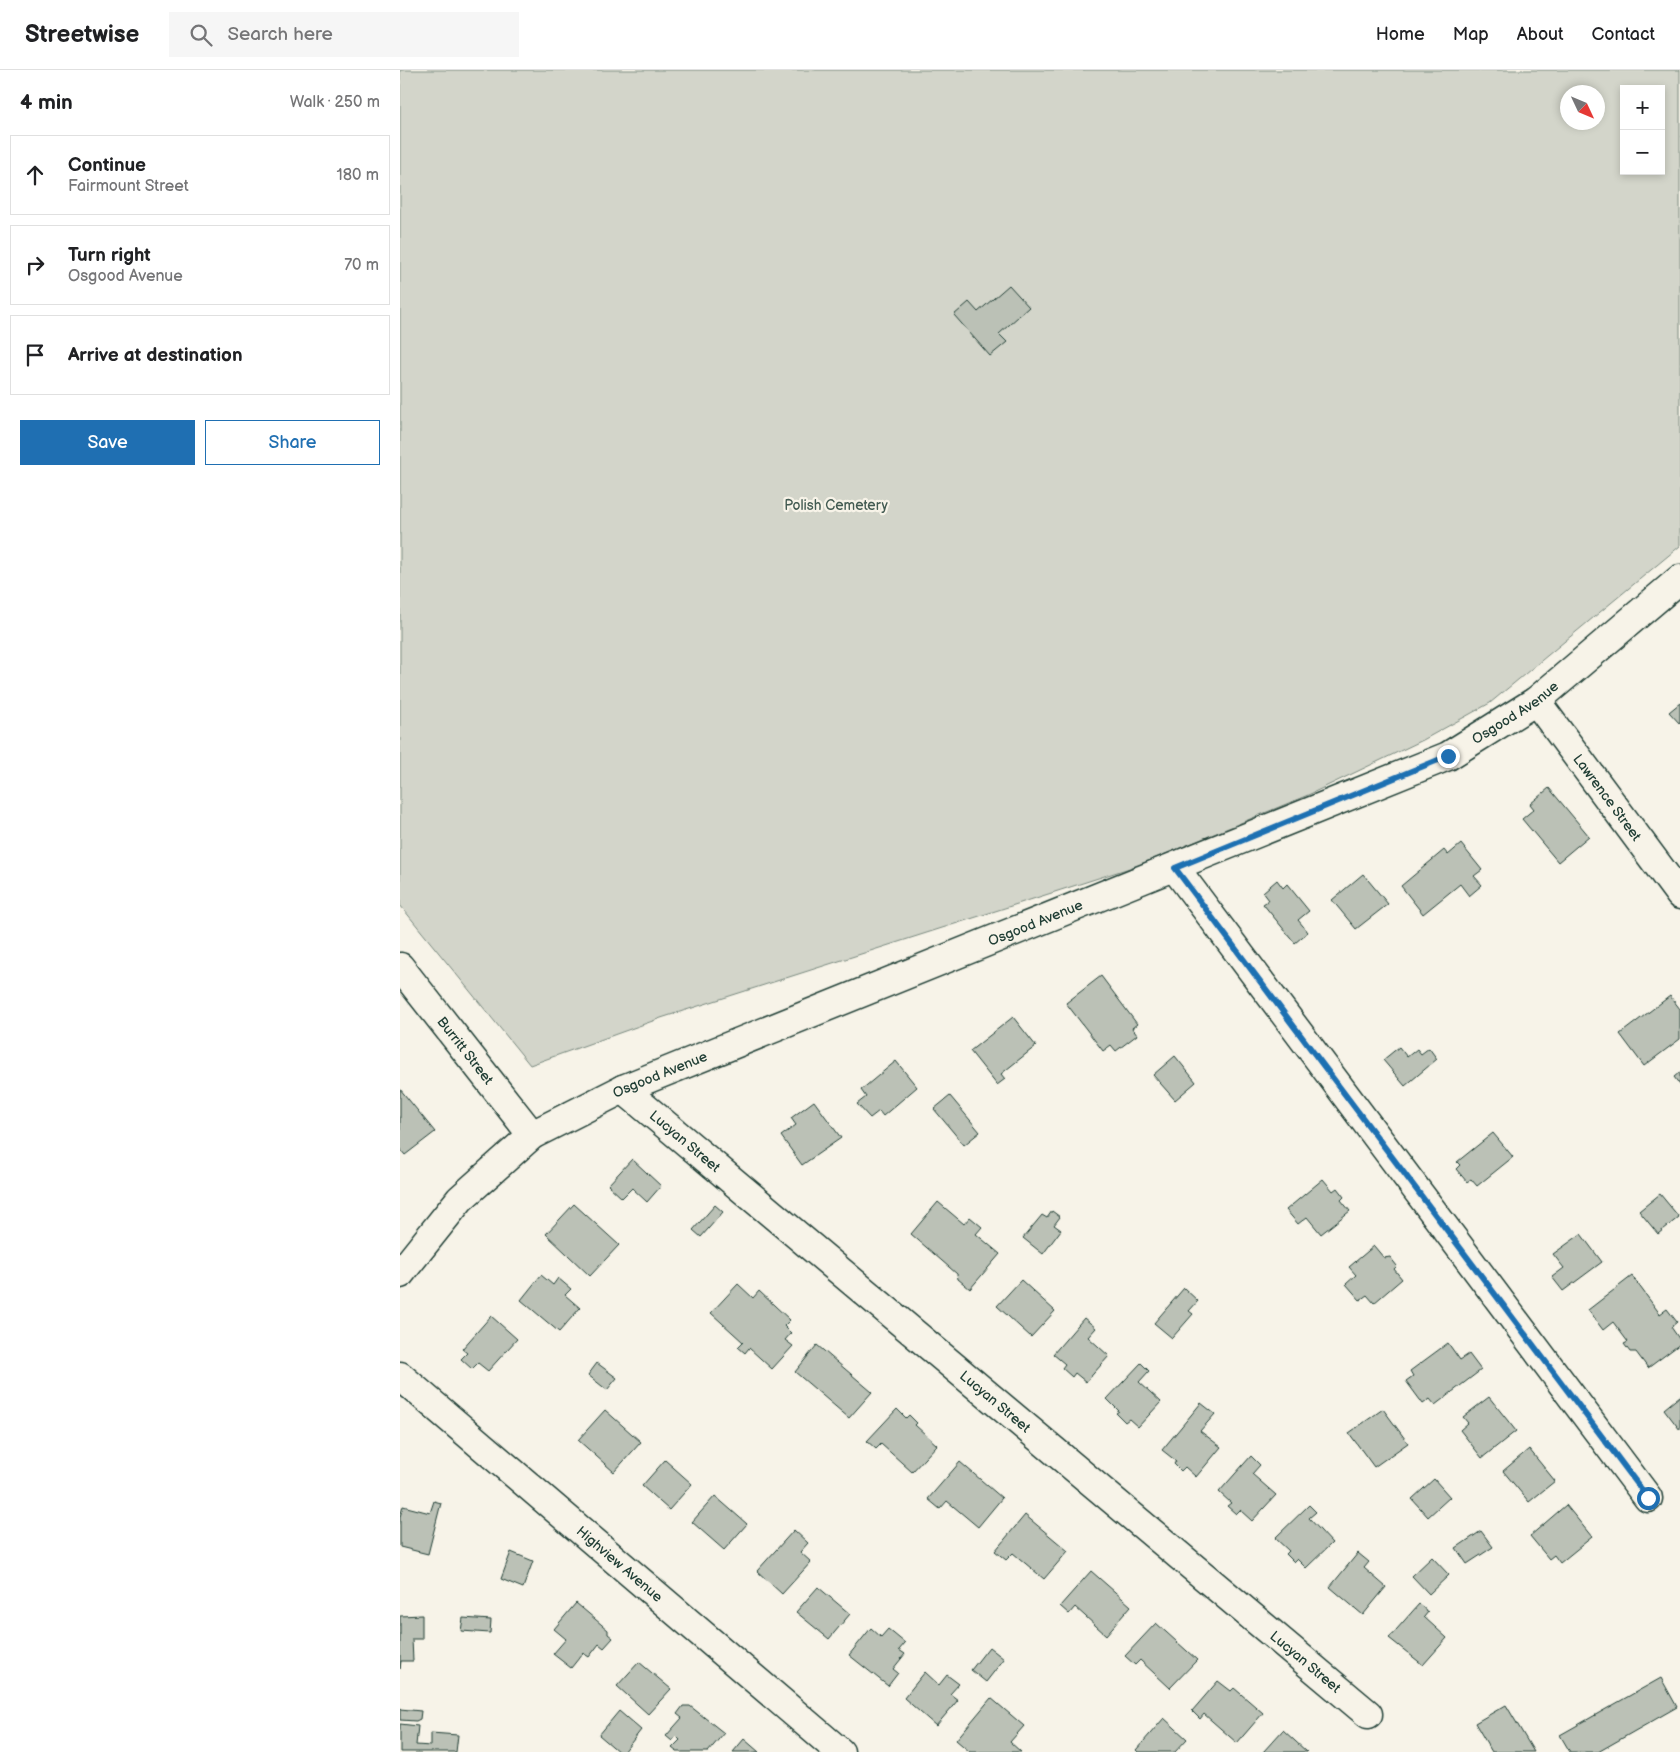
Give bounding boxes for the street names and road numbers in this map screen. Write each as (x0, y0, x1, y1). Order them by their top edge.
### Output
street label: Osgood Avenue (1469, 677, 1562, 747)
street label: Lawrence Street (1570, 751, 1646, 845)
street label: Osgood Avenue (986, 896, 1085, 949)
street label: Burritt Street (434, 1013, 498, 1088)
street label: Osgood Avenue (610, 1047, 710, 1101)
street label: Lucyan Street (646, 1107, 724, 1176)
street label: Lucyan Street (957, 1367, 1035, 1436)
street label: Highview Avenue (573, 1522, 666, 1605)
street label: Lucyan Street (1267, 1627, 1345, 1697)

